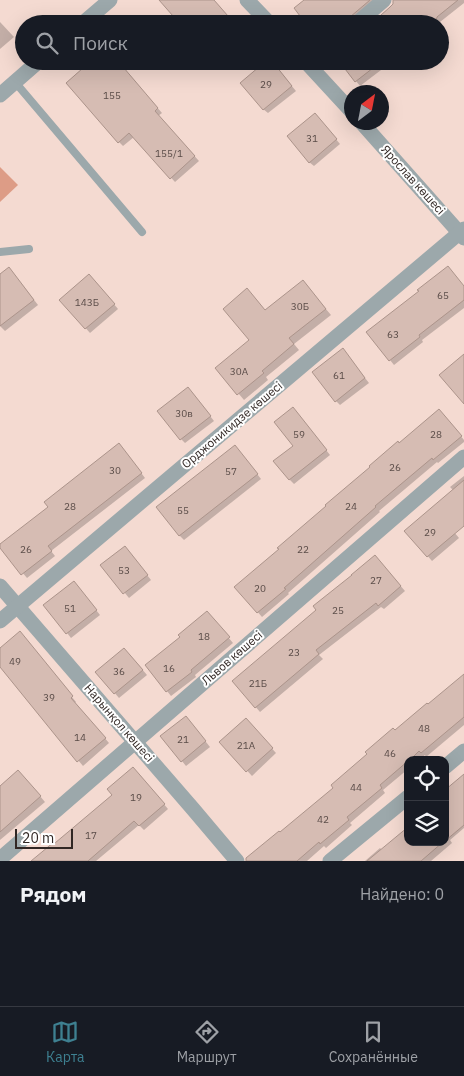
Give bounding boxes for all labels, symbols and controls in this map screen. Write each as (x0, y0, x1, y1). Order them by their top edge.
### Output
search box (15, 15, 449, 70)
icon: search (33, 29, 61, 57)
text: Поиск (73, 31, 128, 55)
house number: 29 (260, 78, 272, 91)
north arrow (344, 85, 389, 130)
house number: 155 (103, 89, 121, 102)
house number: 31 (306, 132, 318, 145)
street label: Ярослав көшесі (378, 142, 449, 218)
house number: 155/1 (155, 147, 183, 160)
house number: 65 (437, 289, 449, 302)
house number: 143Б (75, 296, 99, 309)
house number: 30Б (291, 300, 309, 313)
house number: 63 (387, 328, 399, 341)
house number: 30А (230, 365, 249, 378)
house number: 61 (333, 369, 345, 382)
street label: Орджоникидзе көшесі (178, 378, 285, 471)
house number: 30в (175, 407, 193, 420)
house number: 59 (293, 428, 305, 441)
house number: 28 (430, 428, 442, 441)
house number: 26 (389, 461, 401, 474)
house number: 30 (109, 464, 121, 477)
house number: 57 (225, 465, 237, 478)
house number: 28 (64, 500, 76, 513)
house number: 24 (345, 500, 357, 513)
house number: 55 (177, 504, 189, 517)
house number: 29 (424, 526, 436, 539)
house number: 26 (20, 543, 32, 556)
house number: 22 (297, 543, 309, 556)
house number: 53 (118, 564, 130, 577)
house number: 27 (370, 574, 382, 587)
house number: 20 (254, 582, 266, 595)
house number: 51 (64, 602, 76, 615)
house number: 25 (332, 604, 344, 617)
street label: Львов көшесі (198, 627, 265, 688)
house number: 18 (198, 630, 210, 643)
house number: 23 (288, 646, 300, 659)
house number: 49 (9, 655, 21, 668)
house number: 16 (163, 662, 175, 675)
house number: 36 (113, 665, 125, 678)
house number: 21Б (249, 677, 267, 690)
street label: Нарынқол көшесі (81, 681, 157, 765)
house number: 39 (43, 691, 55, 704)
house number: 48 (418, 722, 430, 735)
house number: 14 (74, 731, 86, 744)
house number: 21 (177, 733, 189, 746)
house number: 21А (237, 739, 256, 752)
house number: 46 (384, 747, 396, 760)
map controls (404, 756, 449, 846)
button: locate (404, 756, 449, 801)
house number: 44 (350, 781, 362, 794)
house number: 19 (130, 791, 142, 804)
button: layers (404, 801, 449, 846)
house number: 42 (317, 813, 329, 826)
scale bar (15, 826, 72, 849)
text: 20 m (22, 829, 54, 847)
house number: 17 (85, 829, 97, 842)
text: Рядом (20, 880, 87, 908)
text: Найдено: 0 (360, 884, 444, 904)
tab: Карта (46, 1018, 85, 1066)
tab: Маршрут (177, 1018, 237, 1066)
tab: Сохранённые (329, 1018, 418, 1066)

